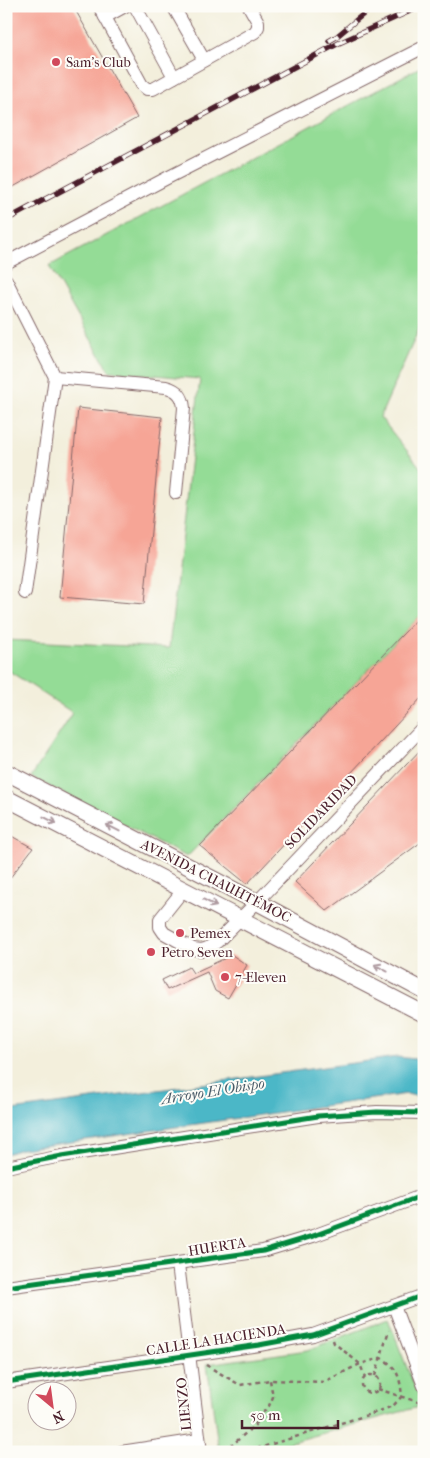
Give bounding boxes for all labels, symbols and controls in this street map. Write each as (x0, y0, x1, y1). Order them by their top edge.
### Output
place label: Sam's Club (66, 54, 131, 71)
marker: Sam's Club (50, 56, 62, 68)
street label: SOLIDARIDAD (281, 771, 361, 853)
one-way arrow (42, 815, 57, 825)
one-way arrow (106, 823, 121, 832)
street label: AVENIDA CUAUHTÉMOC (137, 834, 295, 926)
one-way arrow (202, 898, 217, 908)
place label: Pemex (190, 925, 231, 942)
marker: Pemex (174, 927, 186, 939)
place label: Petro Seven (161, 944, 233, 961)
marker: Petro Seven (145, 946, 157, 958)
one-way arrow (374, 963, 389, 972)
place label: 7-Eleven (235, 969, 286, 986)
marker: 7-Eleven (219, 971, 231, 983)
water label: Arroyo El Obispo (158, 1074, 266, 1108)
street label: HUERTA (187, 1234, 248, 1260)
street label: CALLE LA HACIENDA (145, 1320, 288, 1359)
street label: LIENZO (173, 1376, 195, 1432)
north arrow (28, 1380, 78, 1430)
scale bar (242, 1398, 339, 1430)
text: 50 m (250, 1406, 281, 1424)
text: N (49, 1407, 67, 1427)

